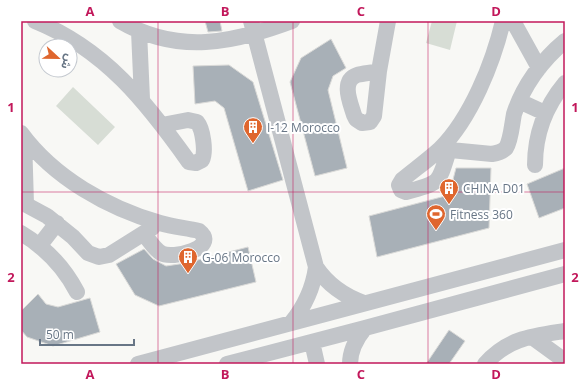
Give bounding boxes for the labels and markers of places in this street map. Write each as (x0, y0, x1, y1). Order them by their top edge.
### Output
building icon: I-12 Morocco (242, 116, 264, 144)
place label: I-12 Morocco (267, 119, 340, 136)
building icon: CHINA D01 (438, 177, 460, 205)
place label: CHINA D01 (463, 180, 525, 197)
sports icon: Fitness 360 (425, 203, 447, 231)
place label: Fitness 360 (450, 206, 513, 223)
building icon: G-06 Morocco (177, 246, 199, 274)
place label: G-06 Morocco (202, 249, 280, 266)

